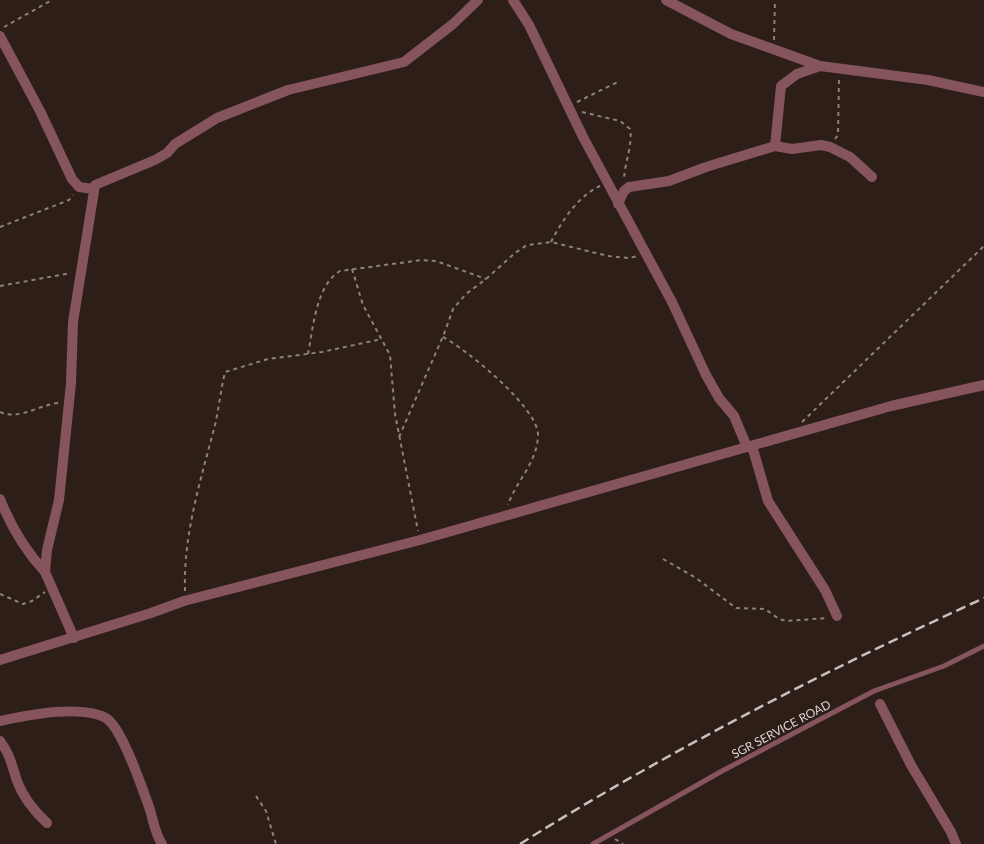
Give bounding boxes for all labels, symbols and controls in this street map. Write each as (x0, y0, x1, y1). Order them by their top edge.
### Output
street label: SGR SERVICE ROAD (729, 697, 833, 761)

